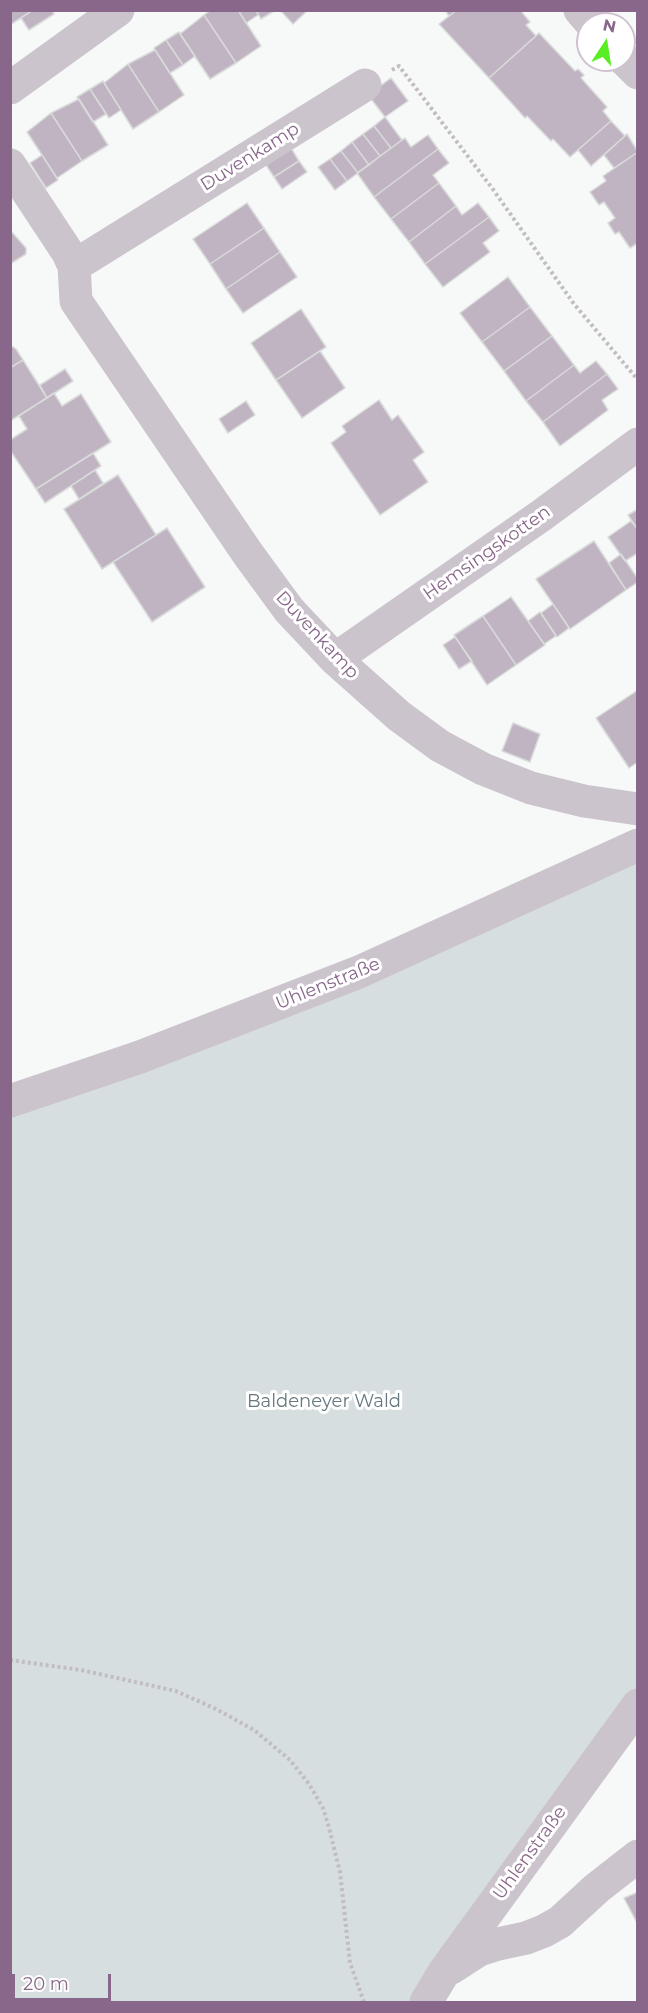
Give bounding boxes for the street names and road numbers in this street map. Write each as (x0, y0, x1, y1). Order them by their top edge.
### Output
street label: Duvenkamp (197, 118, 303, 196)
street label: Hemsingskotten (419, 501, 555, 605)
street label: Duvenkamp (271, 587, 363, 683)
street label: Uhlenstraße (273, 953, 383, 1015)
street label: Uhlenstraße (489, 1802, 571, 1904)

